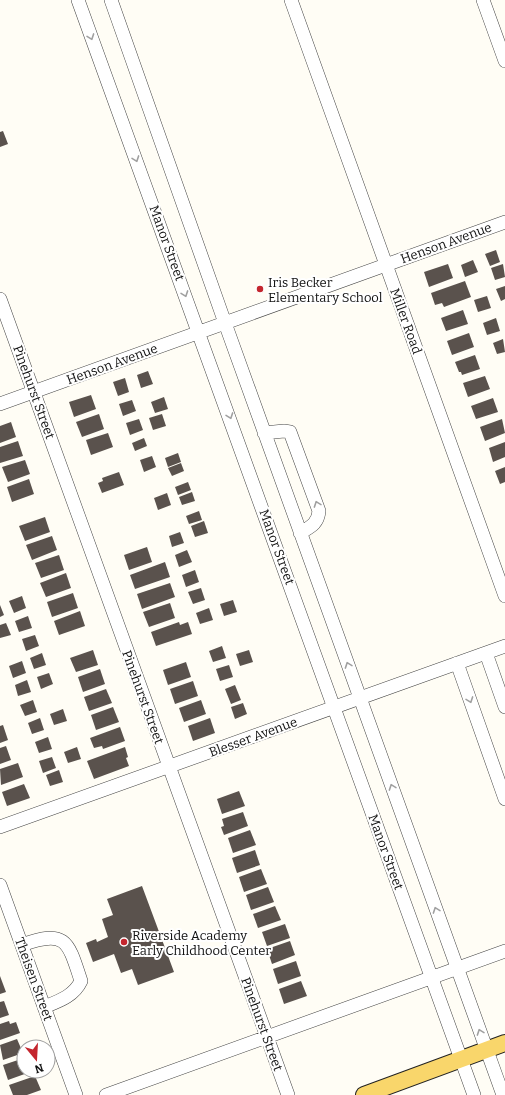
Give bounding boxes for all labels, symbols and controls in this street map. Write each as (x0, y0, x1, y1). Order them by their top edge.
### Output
one-way arrow (87, 33, 95, 40)
one-way arrow (131, 155, 140, 162)
street label: Manor Street (146, 203, 188, 283)
street label: Henson Avenue (398, 220, 494, 266)
place label: Iris Becker Elementary School (268, 275, 383, 305)
marker: Iris Becker Elementary School (255, 284, 265, 294)
street label: Miller Road (387, 286, 425, 356)
one-way arrow (181, 290, 189, 297)
street label: Henson Avenue (64, 341, 160, 387)
street label: Pinehurst Street (10, 343, 58, 441)
one-way arrow (225, 413, 233, 420)
one-way arrow (313, 500, 321, 507)
street label: Manor Street (256, 507, 298, 587)
street label: Pinehurst Street (119, 648, 167, 746)
one-way arrow (344, 662, 352, 669)
one-way arrow (465, 696, 474, 703)
street label: Blesser Avenue (207, 714, 299, 760)
one-way arrow (388, 784, 396, 791)
street label: Manor Street (365, 812, 407, 892)
one-way arrow (432, 906, 441, 913)
place label: Riverside Academy Early Childhood Center (132, 928, 271, 958)
street label: Theisen Street (12, 935, 56, 1023)
marker: Riverside Academy Early Childhood Center (119, 937, 129, 947)
street label: Pinehurst Street (238, 975, 286, 1073)
one-way arrow (476, 1029, 485, 1036)
north arrow (16, 1039, 56, 1079)
text: N (32, 1061, 45, 1076)

